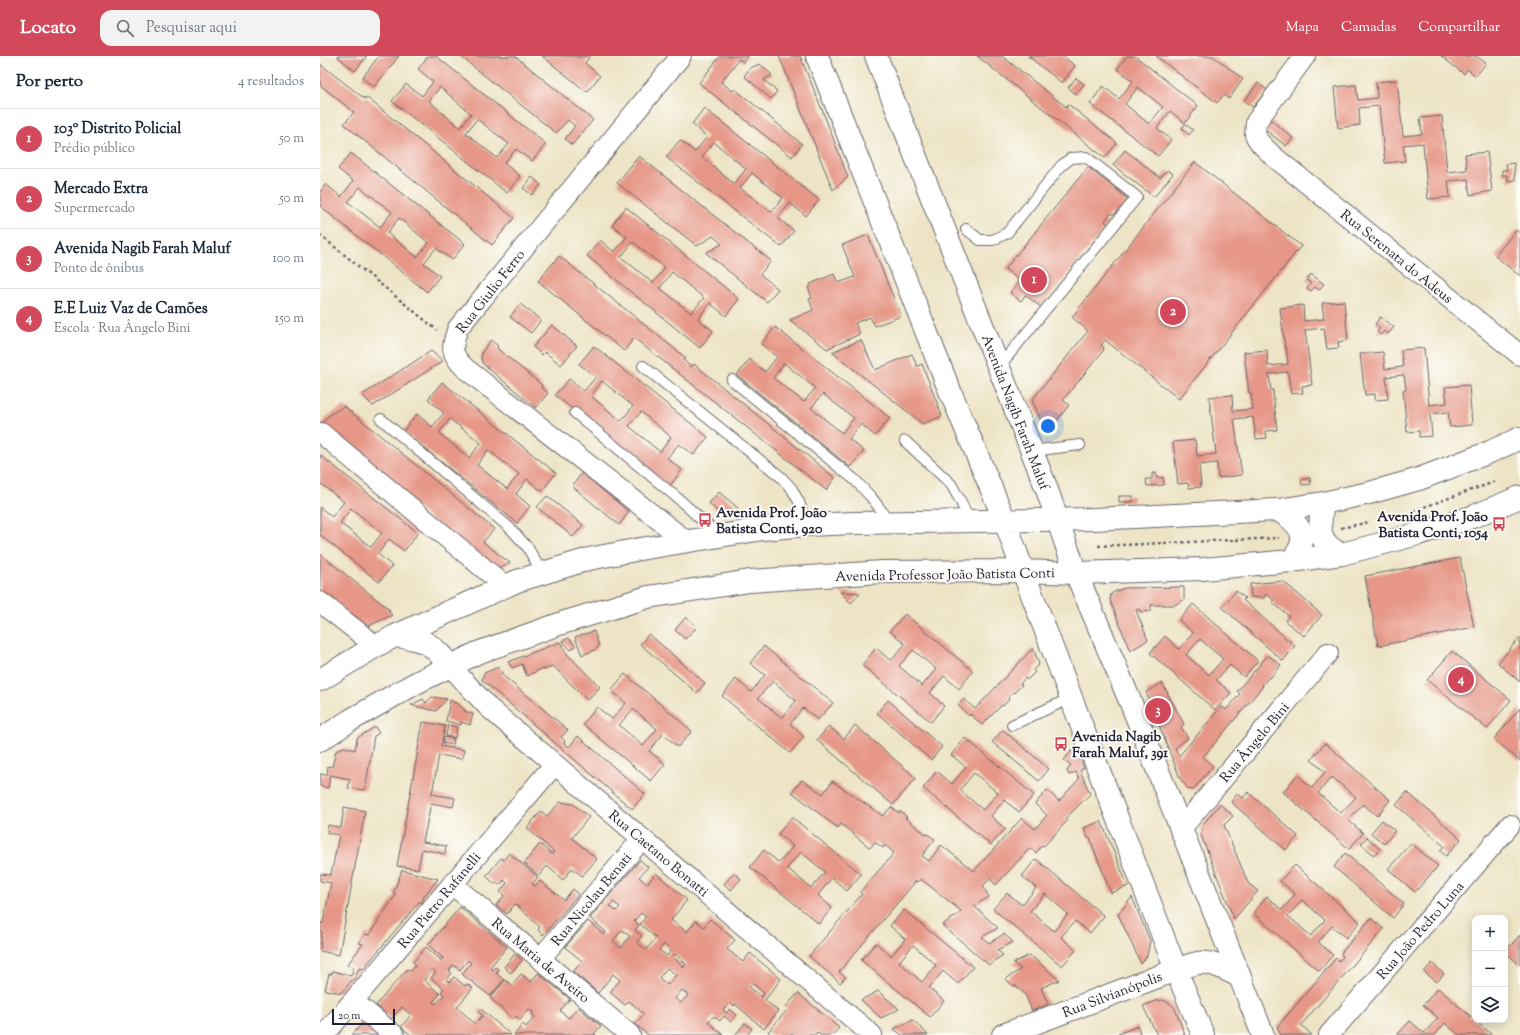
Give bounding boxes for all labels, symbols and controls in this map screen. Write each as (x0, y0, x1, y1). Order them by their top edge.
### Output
search box (100, 10, 380, 46)
text: Locato (20, 15, 76, 42)
icon: search (114, 17, 136, 39)
text: Pesquisar aqui (146, 18, 237, 39)
text: Mapa (1286, 18, 1319, 38)
text: Camadas (1341, 18, 1396, 38)
text: Compartilhar (1418, 18, 1500, 38)
text: Por perto (16, 70, 83, 94)
text: 4 resultados (238, 73, 304, 91)
text: 103º Distrito Policial (54, 119, 181, 140)
text: 1 (27, 130, 31, 148)
text: 50 m (279, 130, 304, 148)
text: Prédio público (54, 140, 135, 158)
text: Mercado Extra (54, 179, 148, 200)
text: 2 (26, 190, 32, 208)
text: 50 m (279, 190, 304, 208)
text: Supermercado (54, 200, 135, 218)
street label: Rua Serenata do Adeus (1335, 206, 1456, 309)
text: Avenida Nagib Farah Maluf (54, 239, 231, 260)
street label: Rua Giulio Ferro (453, 246, 531, 338)
text: 3 (26, 250, 32, 268)
text: 100 m (272, 250, 304, 268)
text: Ponto de ônibus (54, 260, 144, 278)
pin: 1 (1021, 265, 1047, 295)
pin: 2 (1160, 297, 1186, 327)
text: E.E Luiz Vaz de Camões (54, 299, 208, 320)
text: 4 (26, 310, 32, 328)
text: 150 m (275, 310, 304, 328)
text: Escola · Rua Ângelo Bini (54, 320, 191, 338)
street label: Avenida Nagib Farah Maluf (975, 332, 1053, 494)
your location (1038, 416, 1058, 436)
place label: Avenida Prof. João Batista Conti, 920 (716, 504, 827, 540)
place label: Avenida Prof. João Batista Conti, 1054 (1377, 508, 1488, 544)
bus stop icon: Avenida Prof. João Batista Conti, 920 (697, 512, 713, 528)
bus stop icon: Avenida Prof. João Batista Conti, 1054 (1491, 516, 1507, 532)
street label: Avenida Professor João Batista Conti (835, 564, 1055, 588)
pin: 4 (1448, 665, 1474, 695)
pin: 3 (1145, 696, 1171, 726)
street label: Rua Ângelo Bini (1216, 699, 1295, 788)
place label: Avenida Nagib Farah Maluf, 391 (1072, 728, 1168, 764)
bus stop icon: Avenida Nagib Farah Maluf, 391 (1053, 736, 1069, 752)
street label: Rua Caetano Bonatti (603, 807, 712, 903)
street label: Rua Pietro Rafanelli (394, 849, 487, 954)
street label: Rua Nicolau Benati (548, 849, 637, 951)
street label: Rua João Pedro Luna (1373, 877, 1470, 985)
street label: Rua Maria de Aveiro (486, 914, 594, 1009)
map controls (1472, 915, 1508, 1023)
button: + (1472, 915, 1508, 951)
button: − (1472, 951, 1508, 987)
street label: Rua Silvianópolis (1060, 968, 1165, 1024)
button: layers (1472, 987, 1508, 1023)
scale bar (332, 1007, 395, 1026)
text: 20 m (338, 1008, 360, 1024)

